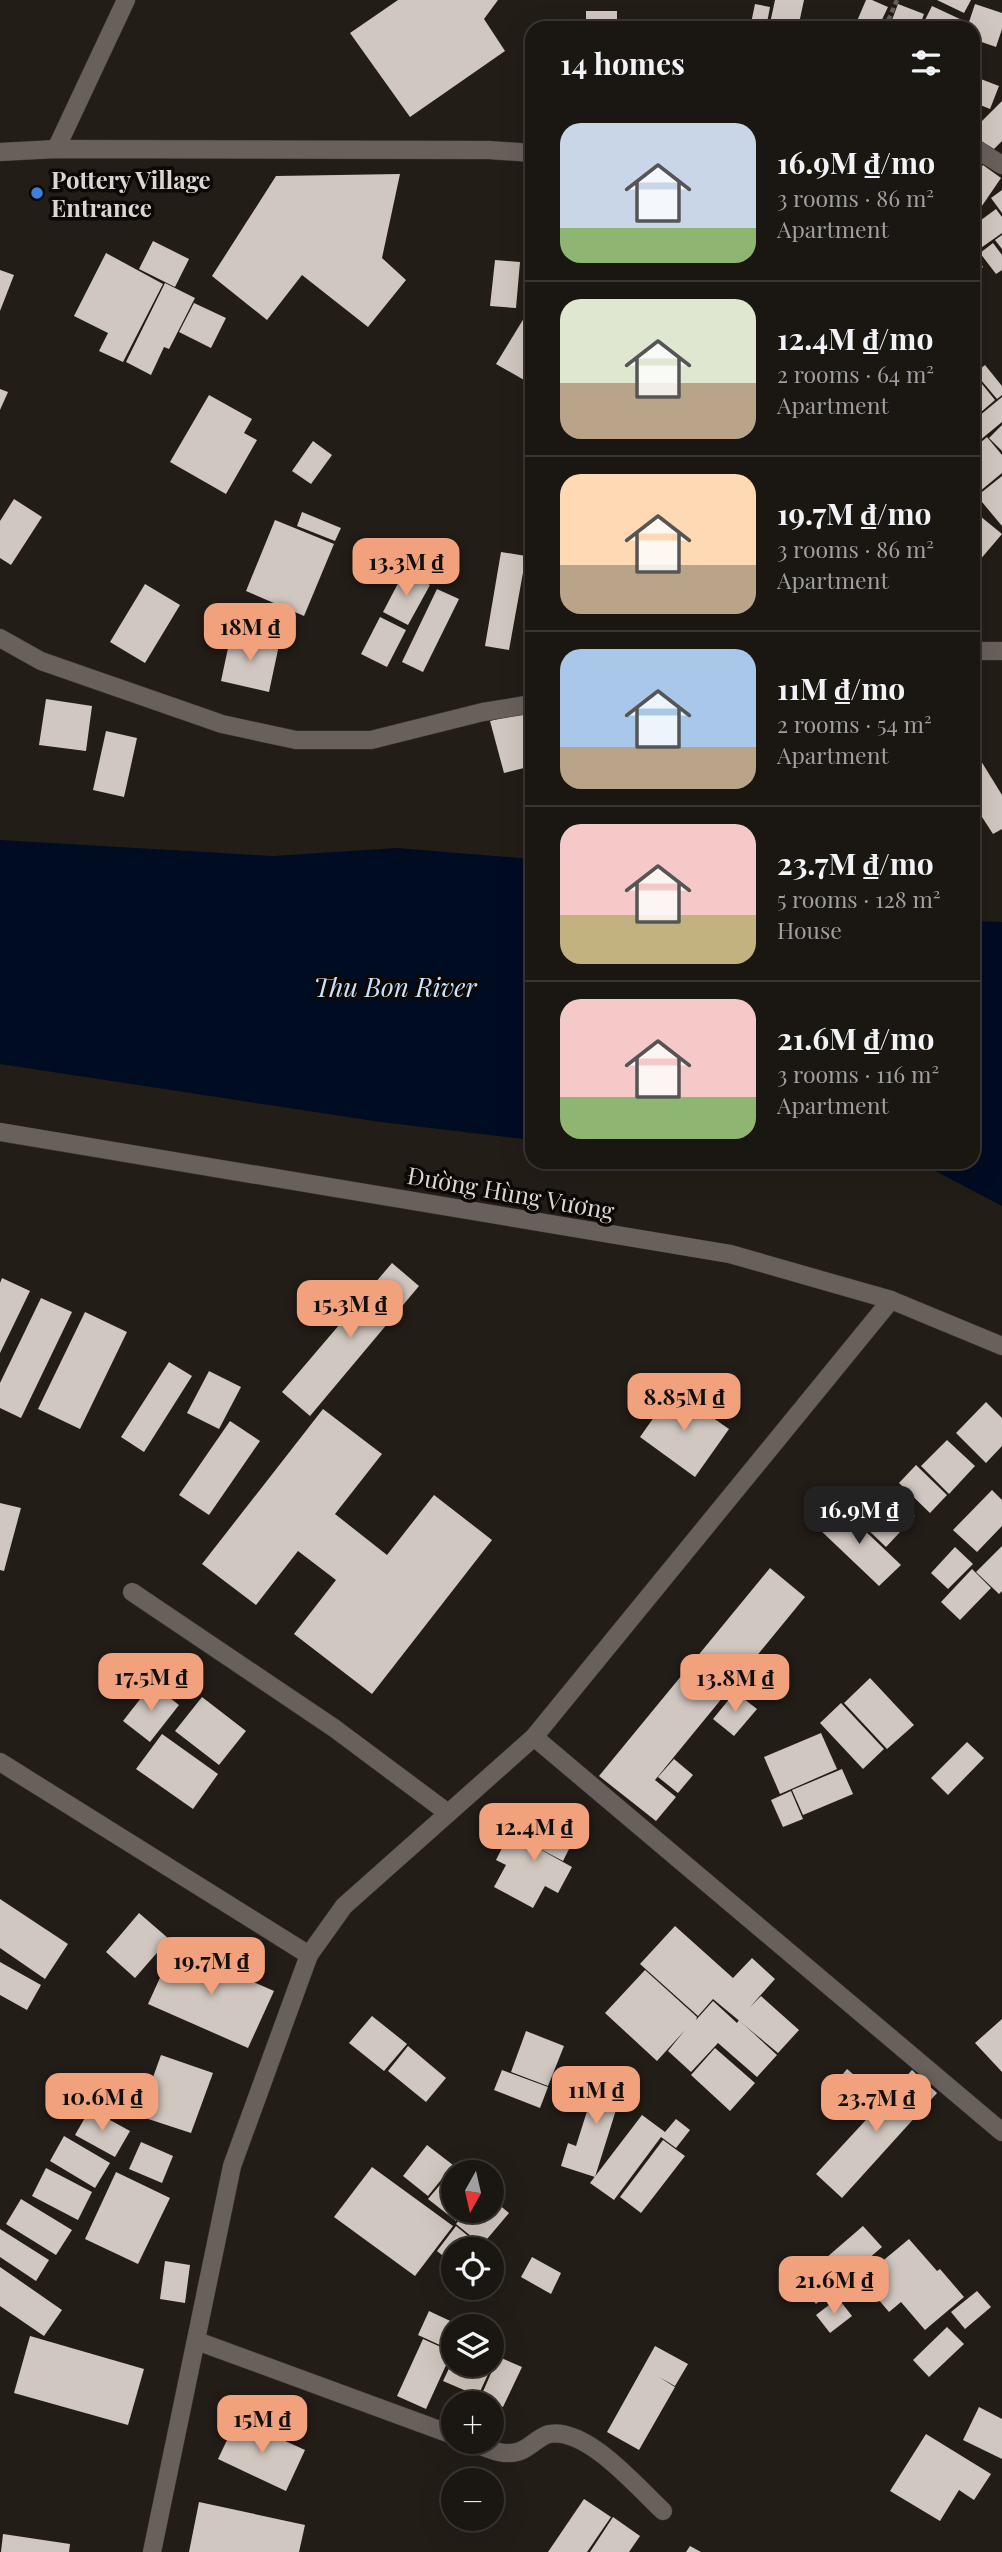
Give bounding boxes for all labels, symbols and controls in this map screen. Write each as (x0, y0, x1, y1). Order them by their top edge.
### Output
text: 14 homes (560, 43, 685, 83)
icon: filters (907, 44, 945, 82)
text: 16.9M ₫/mo (777, 142, 935, 182)
icon: home (616, 151, 700, 235)
place label: Pottery Village Entrance (51, 163, 211, 223)
text: 3 rooms · 86 m² (777, 182, 934, 213)
marker: Pottery Village Entrance (29, 185, 45, 201)
text: Apartment (777, 213, 889, 244)
text: 12.4M ₫/mo (777, 318, 933, 358)
icon: home (616, 327, 700, 411)
text: 2 rooms · 64 m² (777, 358, 934, 389)
text: Apartment (777, 389, 889, 420)
text: 19.7M ₫/mo (777, 493, 932, 533)
icon: home (616, 502, 700, 586)
text: 3 rooms · 86 m² (777, 533, 934, 564)
pin: 13.3M ₫ (341, 538, 471, 598)
text: 13.3M ₫ (368, 545, 444, 576)
text: Apartment (777, 564, 889, 595)
pin: 18M ₫ (201, 604, 299, 663)
text: 18M ₫ (220, 610, 280, 641)
text: 11M ₫/mo (777, 668, 905, 708)
icon: home (616, 677, 700, 761)
text: 2 rooms · 54 m² (777, 708, 932, 739)
text: Apartment (777, 739, 889, 770)
text: 23.7M ₫/mo (777, 843, 934, 883)
icon: home (616, 852, 700, 936)
text: 5 rooms · 128 m² (777, 883, 941, 914)
text: House (777, 914, 842, 945)
water label: Thu Bon River (313, 969, 478, 1004)
text: 21.6M ₫/mo (777, 1018, 934, 1058)
icon: home (616, 1027, 700, 1111)
text: 3 rooms · 116 m² (777, 1058, 939, 1089)
text: Apartment (777, 1089, 889, 1120)
street label: Đường Hùng Vương (405, 1158, 617, 1226)
pin: 15.3M ₫ (285, 1280, 415, 1340)
text: 15.3M ₫ (313, 1287, 387, 1318)
pin: 8.85M ₫ (619, 1374, 749, 1433)
text: 8.85M ₫ (643, 1380, 725, 1411)
pin: 16.9M ₫ (794, 1486, 924, 1546)
text: 16.9M ₫ (820, 1493, 898, 1524)
pin: 17.5M ₫ (86, 1654, 216, 1713)
pin: 13.8M ₫ (670, 1654, 800, 1714)
text: 17.5M ₫ (114, 1660, 188, 1691)
text: 13.8M ₫ (696, 1661, 774, 1692)
pin: 12.4M ₫ (469, 1804, 599, 1863)
text: 12.4M ₫ (495, 1810, 573, 1841)
pin: 19.7M ₫ (146, 1938, 276, 1997)
text: 19.7M ₫ (173, 1944, 249, 1975)
pin: 11M ₫ (547, 2066, 645, 2126)
text: 11M ₫ (568, 2073, 624, 2104)
pin: 10.6M ₫ (37, 2074, 167, 2133)
pin: 23.7M ₫ (811, 2074, 941, 2134)
text: 10.6M ₫ (61, 2080, 143, 2111)
text: 23.7M ₫ (837, 2081, 915, 2112)
north arrow (441, 2160, 504, 2222)
map controls (441, 2160, 504, 2531)
button: locate (441, 2237, 504, 2300)
pin: 21.6M ₫ (769, 2256, 899, 2316)
text: 21.6M ₫ (795, 2263, 873, 2294)
button: layers (441, 2314, 504, 2377)
button: + (441, 2391, 504, 2454)
pin: 15M ₫ (213, 2396, 311, 2455)
text: 15M ₫ (233, 2402, 291, 2433)
button: − (441, 2468, 504, 2531)

